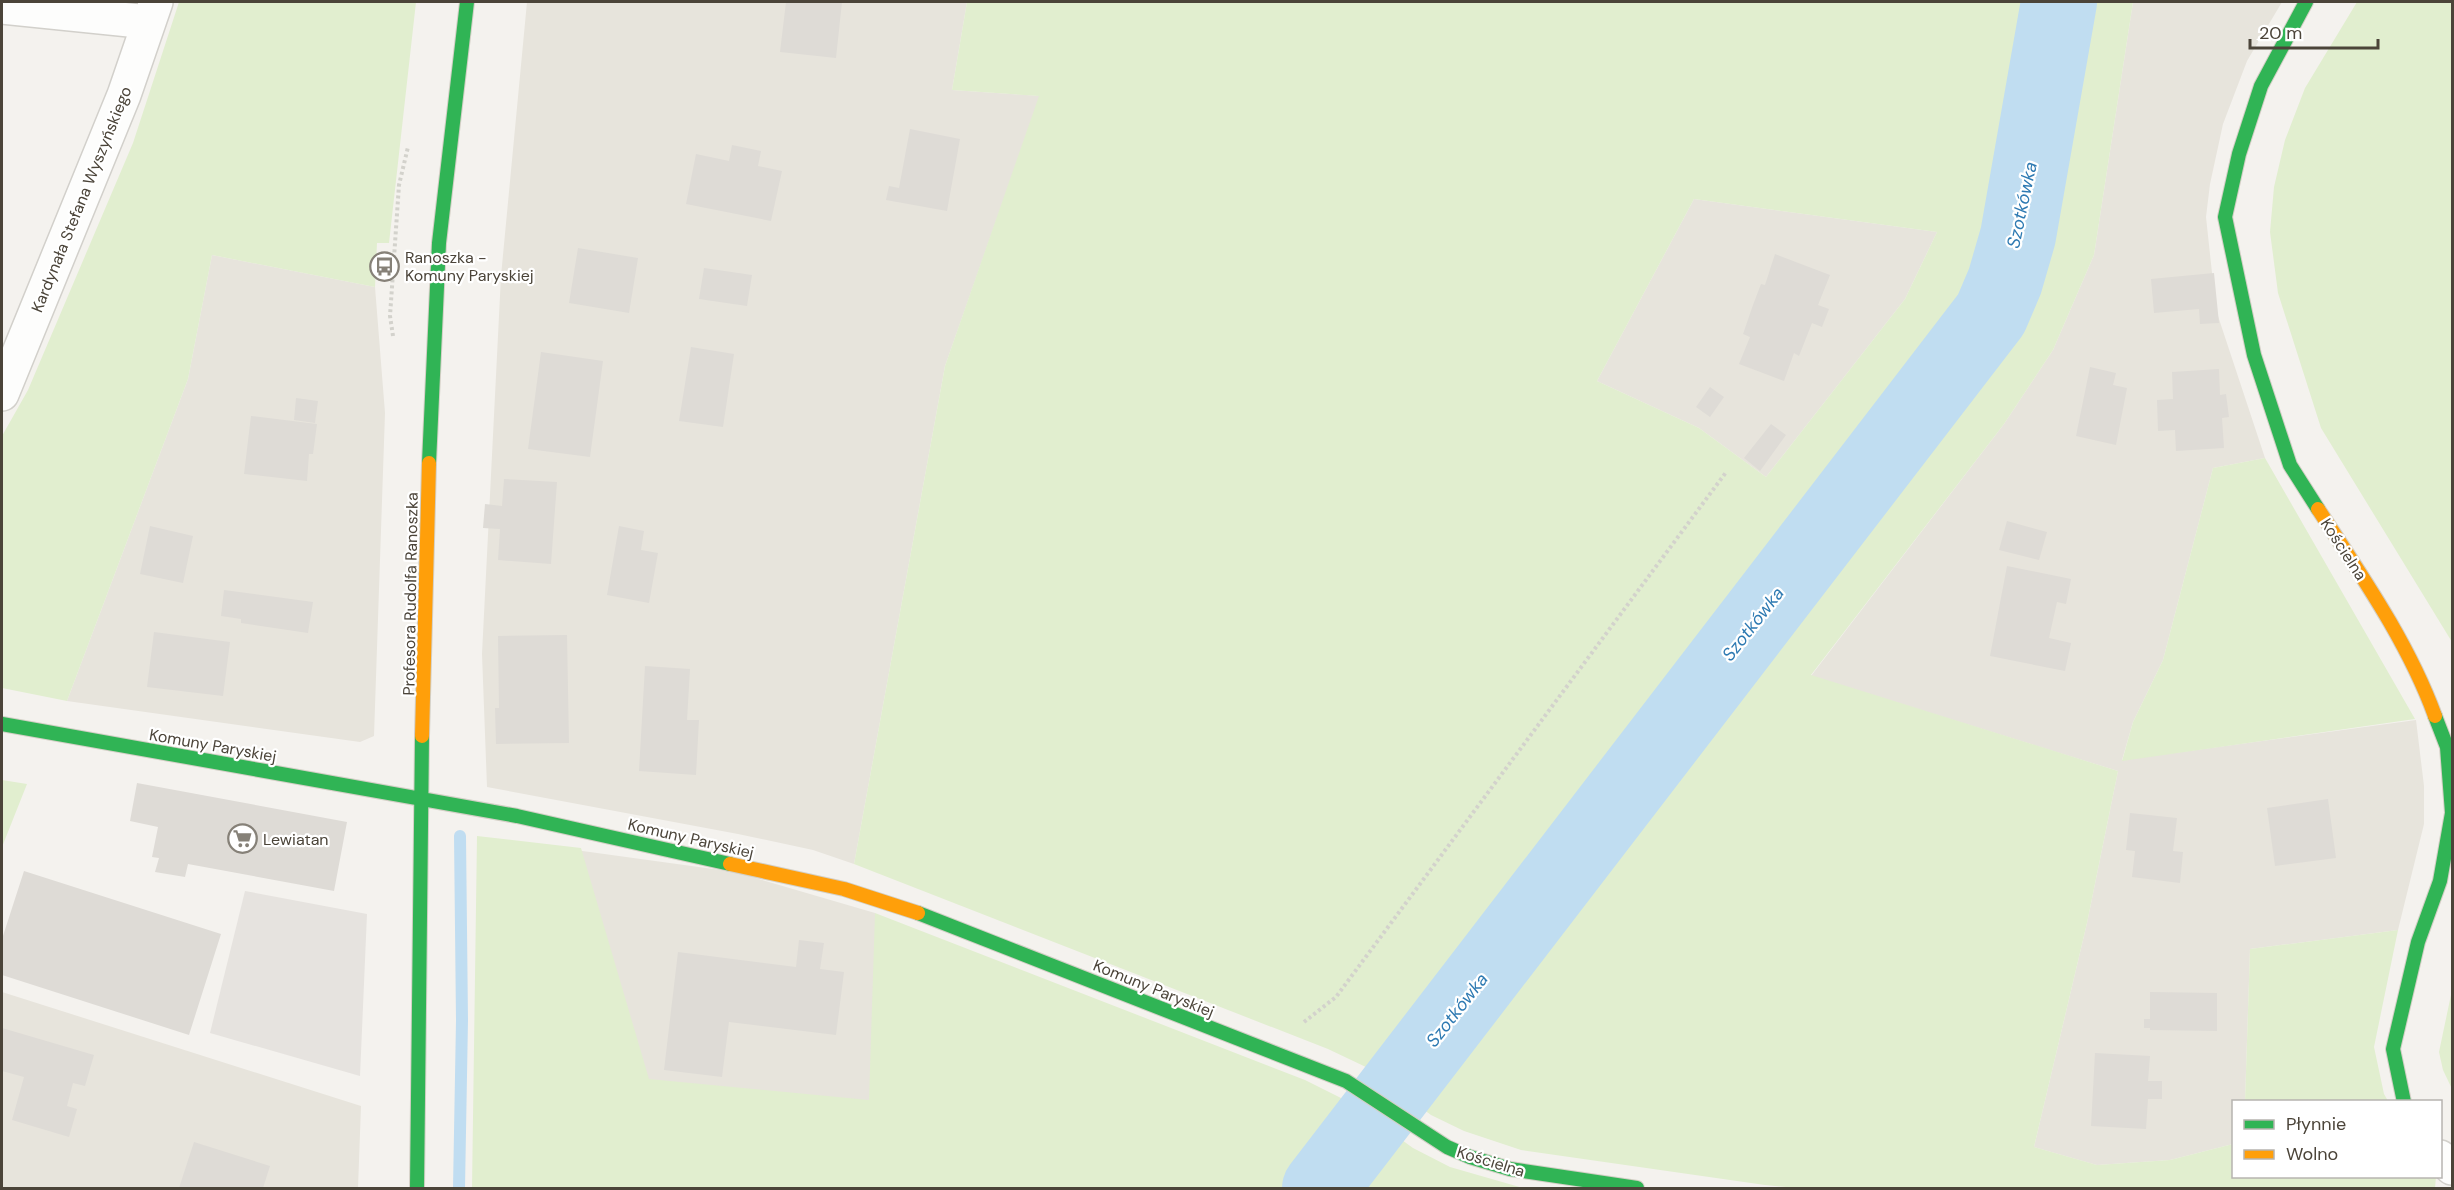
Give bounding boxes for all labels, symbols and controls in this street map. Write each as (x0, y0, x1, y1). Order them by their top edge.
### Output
scale bar (2250, 12, 2378, 50)
text: 20 m (2259, 21, 2302, 45)
street label: Kardynała Stefana Wyszyńskiego (26, 83, 137, 315)
water label: Szotkówka (2001, 159, 2043, 250)
place label: Ranoszka - Komuny Paryskiej (405, 247, 534, 286)
bus stop icon: Ranoszka - Komuny Paryskiej (368, 250, 400, 282)
street label: Profesora Rudolfa Ranoszka (398, 492, 423, 696)
street label: Kościelna (2316, 514, 2371, 584)
water label: Szotkówka (1716, 582, 1790, 666)
street label: Komuny Paryskiej (148, 724, 278, 767)
street label: Komuny Paryskiej (626, 814, 756, 863)
supermarket icon: Lewiatan (226, 823, 258, 855)
place label: Lewiatan (263, 829, 329, 850)
street label: Komuny Paryskiej (1090, 955, 1217, 1022)
water label: Szotkówka (1420, 968, 1494, 1052)
legend (2232, 1100, 2442, 1178)
text: Płynnie (2286, 1112, 2346, 1136)
street label: Kościelna (1454, 1141, 1527, 1182)
text: Wolno (2286, 1142, 2338, 1166)

